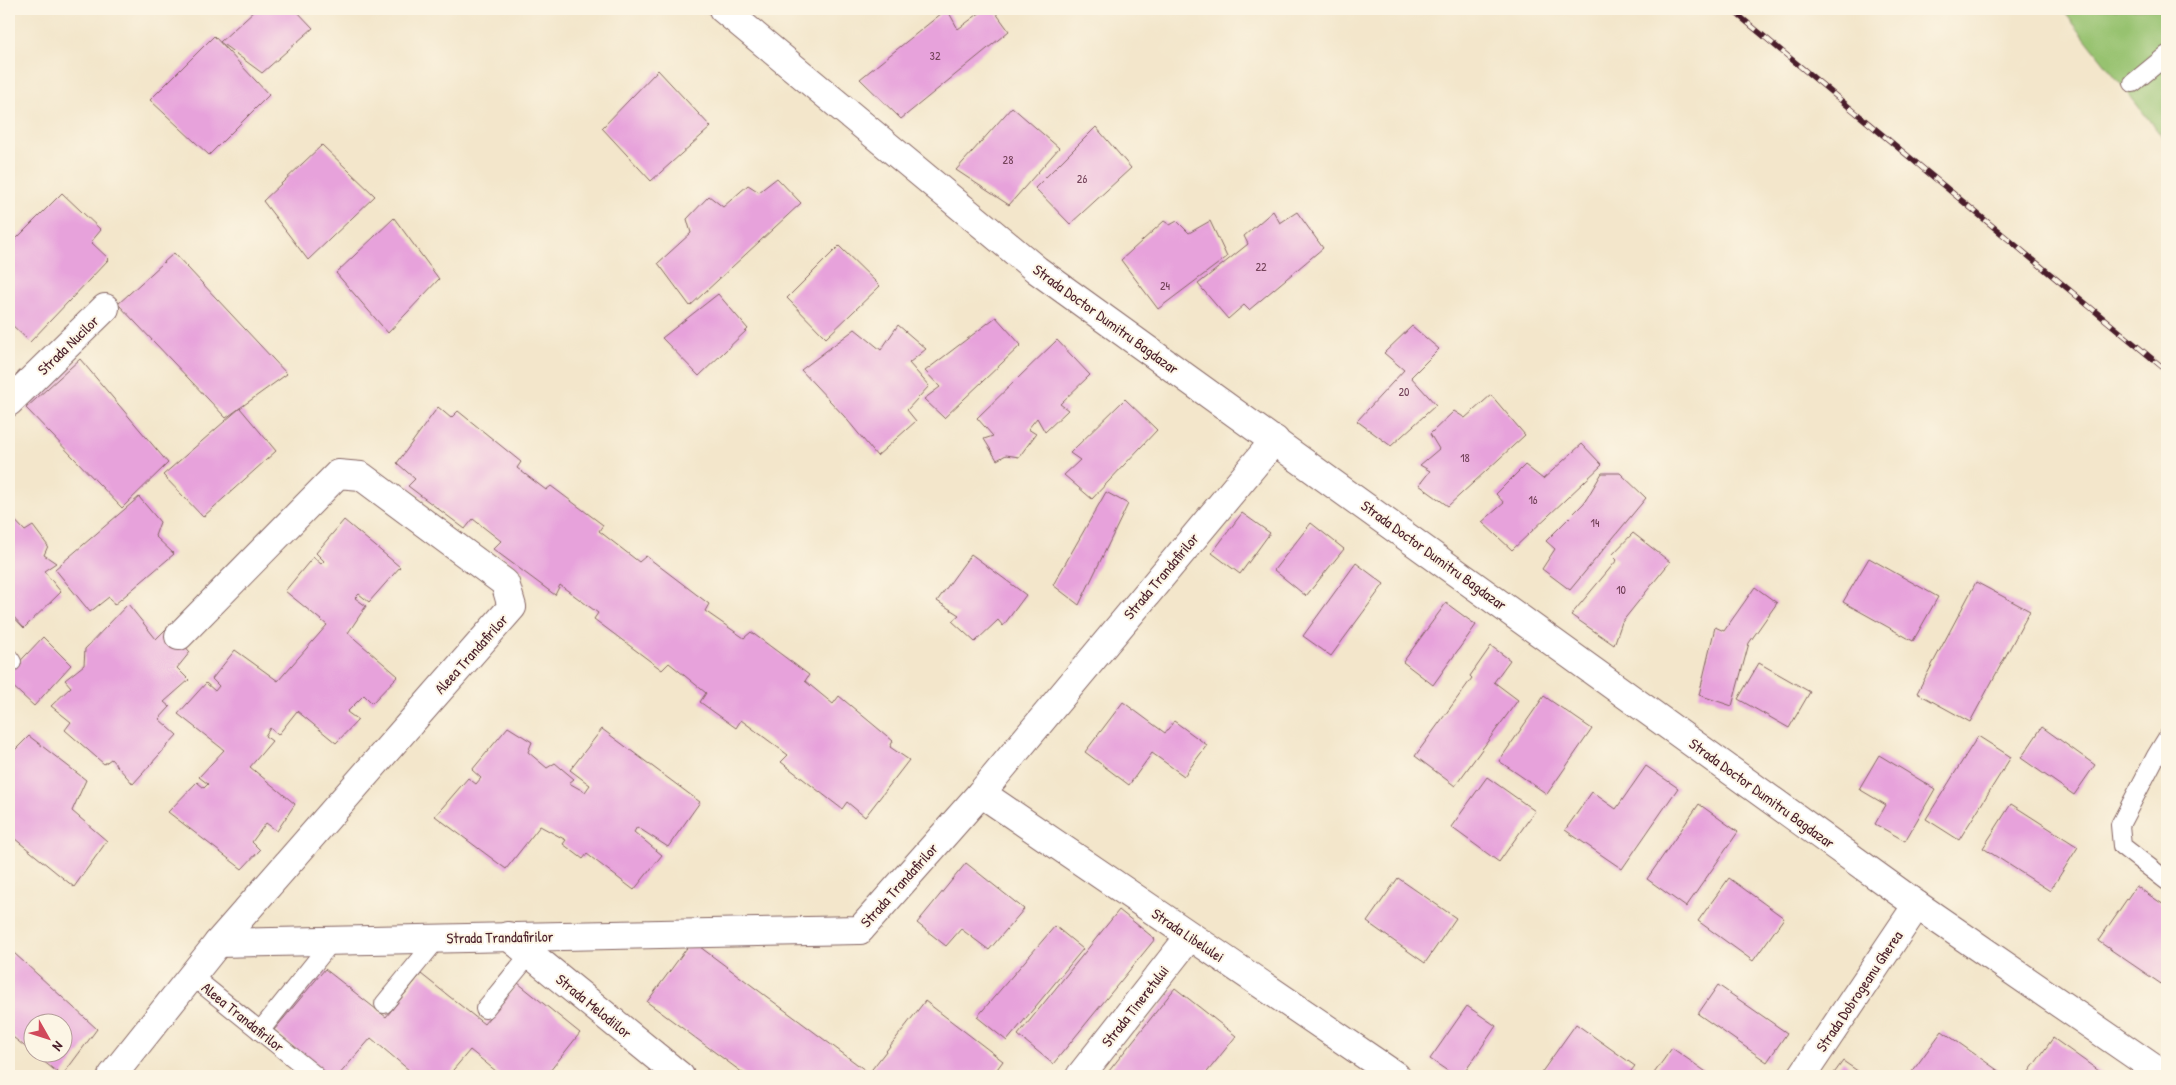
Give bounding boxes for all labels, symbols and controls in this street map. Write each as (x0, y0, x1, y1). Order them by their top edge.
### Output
house number: 32 (930, 47, 941, 64)
house number: 28 (1003, 151, 1013, 168)
house number: 26 (1077, 170, 1087, 187)
house number: 22 (1255, 258, 1267, 275)
street label: Strada Doctor Dumitru Bagdazar (1029, 259, 1183, 379)
house number: 24 (1160, 277, 1171, 294)
street label: Strada Nucilor (33, 310, 103, 380)
house number: 20 (1399, 383, 1410, 400)
house number: 18 (1460, 449, 1470, 466)
house number: 16 (1528, 491, 1538, 508)
street label: Strada Doctor Dumitru Bagdazar (1357, 495, 1511, 615)
house number: 14 (1591, 514, 1600, 531)
street label: Strada Trandafirilor (1119, 528, 1204, 624)
house number: 10 (1616, 581, 1626, 598)
street label: Aleea Trandafirilor (429, 609, 513, 698)
street label: Strada Doctor Dumitru Bagdazar (1685, 733, 1839, 853)
street label: Strada Trandafirilor (855, 838, 943, 932)
street label: Strada Libelulei (1148, 903, 1228, 967)
street label: Strada Trandafirilor (446, 926, 554, 948)
street label: Strada Dobrogeanu Gherea (1811, 926, 1907, 1056)
street label: Strada Tineretului (1096, 961, 1174, 1051)
street label: Strada Melodiilor (552, 969, 637, 1043)
street label: Aleea Trandafirilor (197, 977, 289, 1057)
north arrow (22, 1012, 72, 1062)
text: N (48, 1038, 68, 1056)

